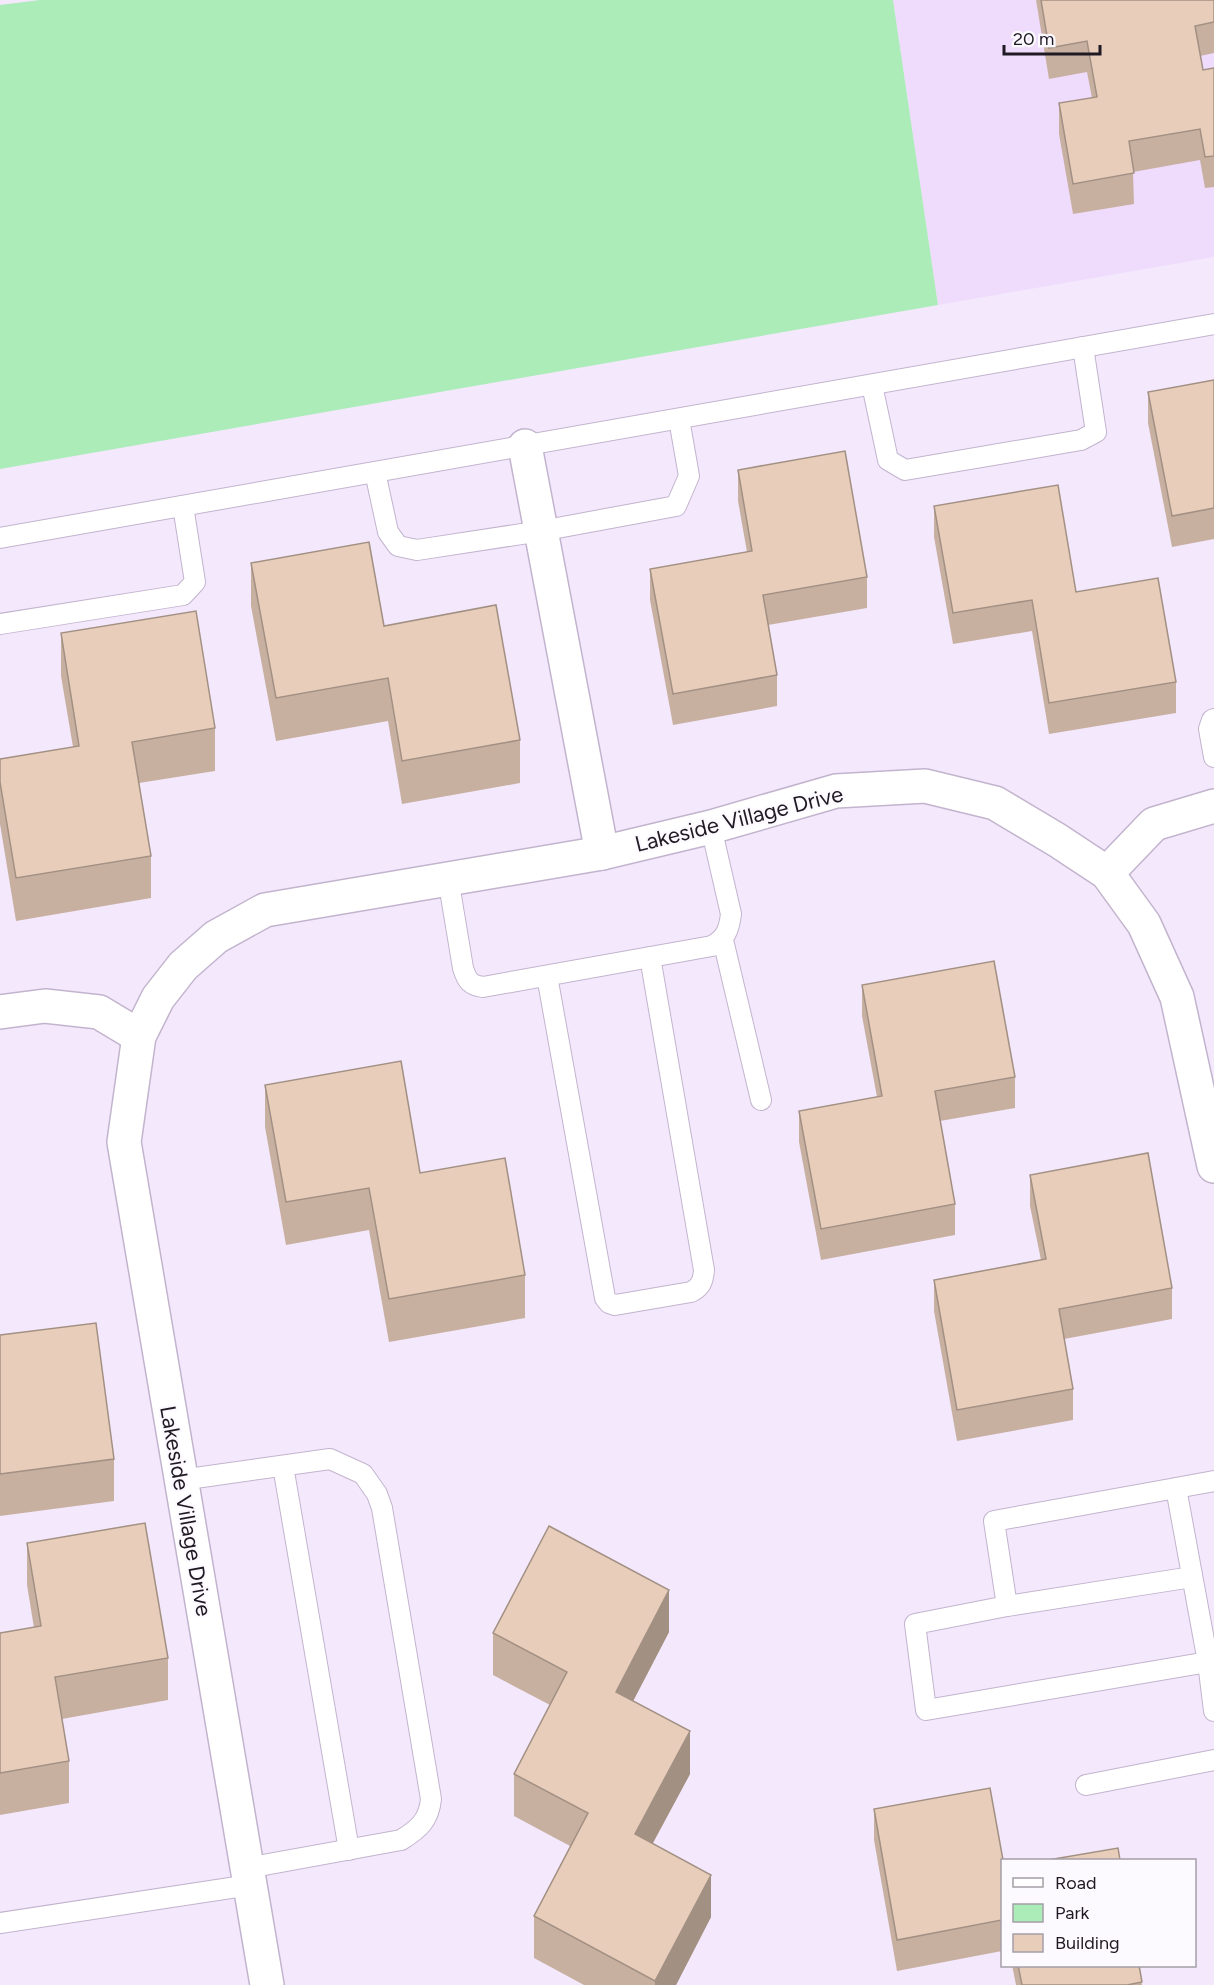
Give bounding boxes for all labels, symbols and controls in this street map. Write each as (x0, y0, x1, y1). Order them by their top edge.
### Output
scale bar (1004, 18, 1100, 56)
text: 20 m (1013, 28, 1054, 50)
street label: Lakeside Village Drive (632, 780, 846, 858)
street label: Lakeside Village Drive (154, 1404, 218, 1618)
legend (1001, 1859, 1196, 1967)
text: Road (1055, 1872, 1096, 1894)
text: Park (1055, 1902, 1090, 1924)
text: Building (1055, 1932, 1120, 1954)

